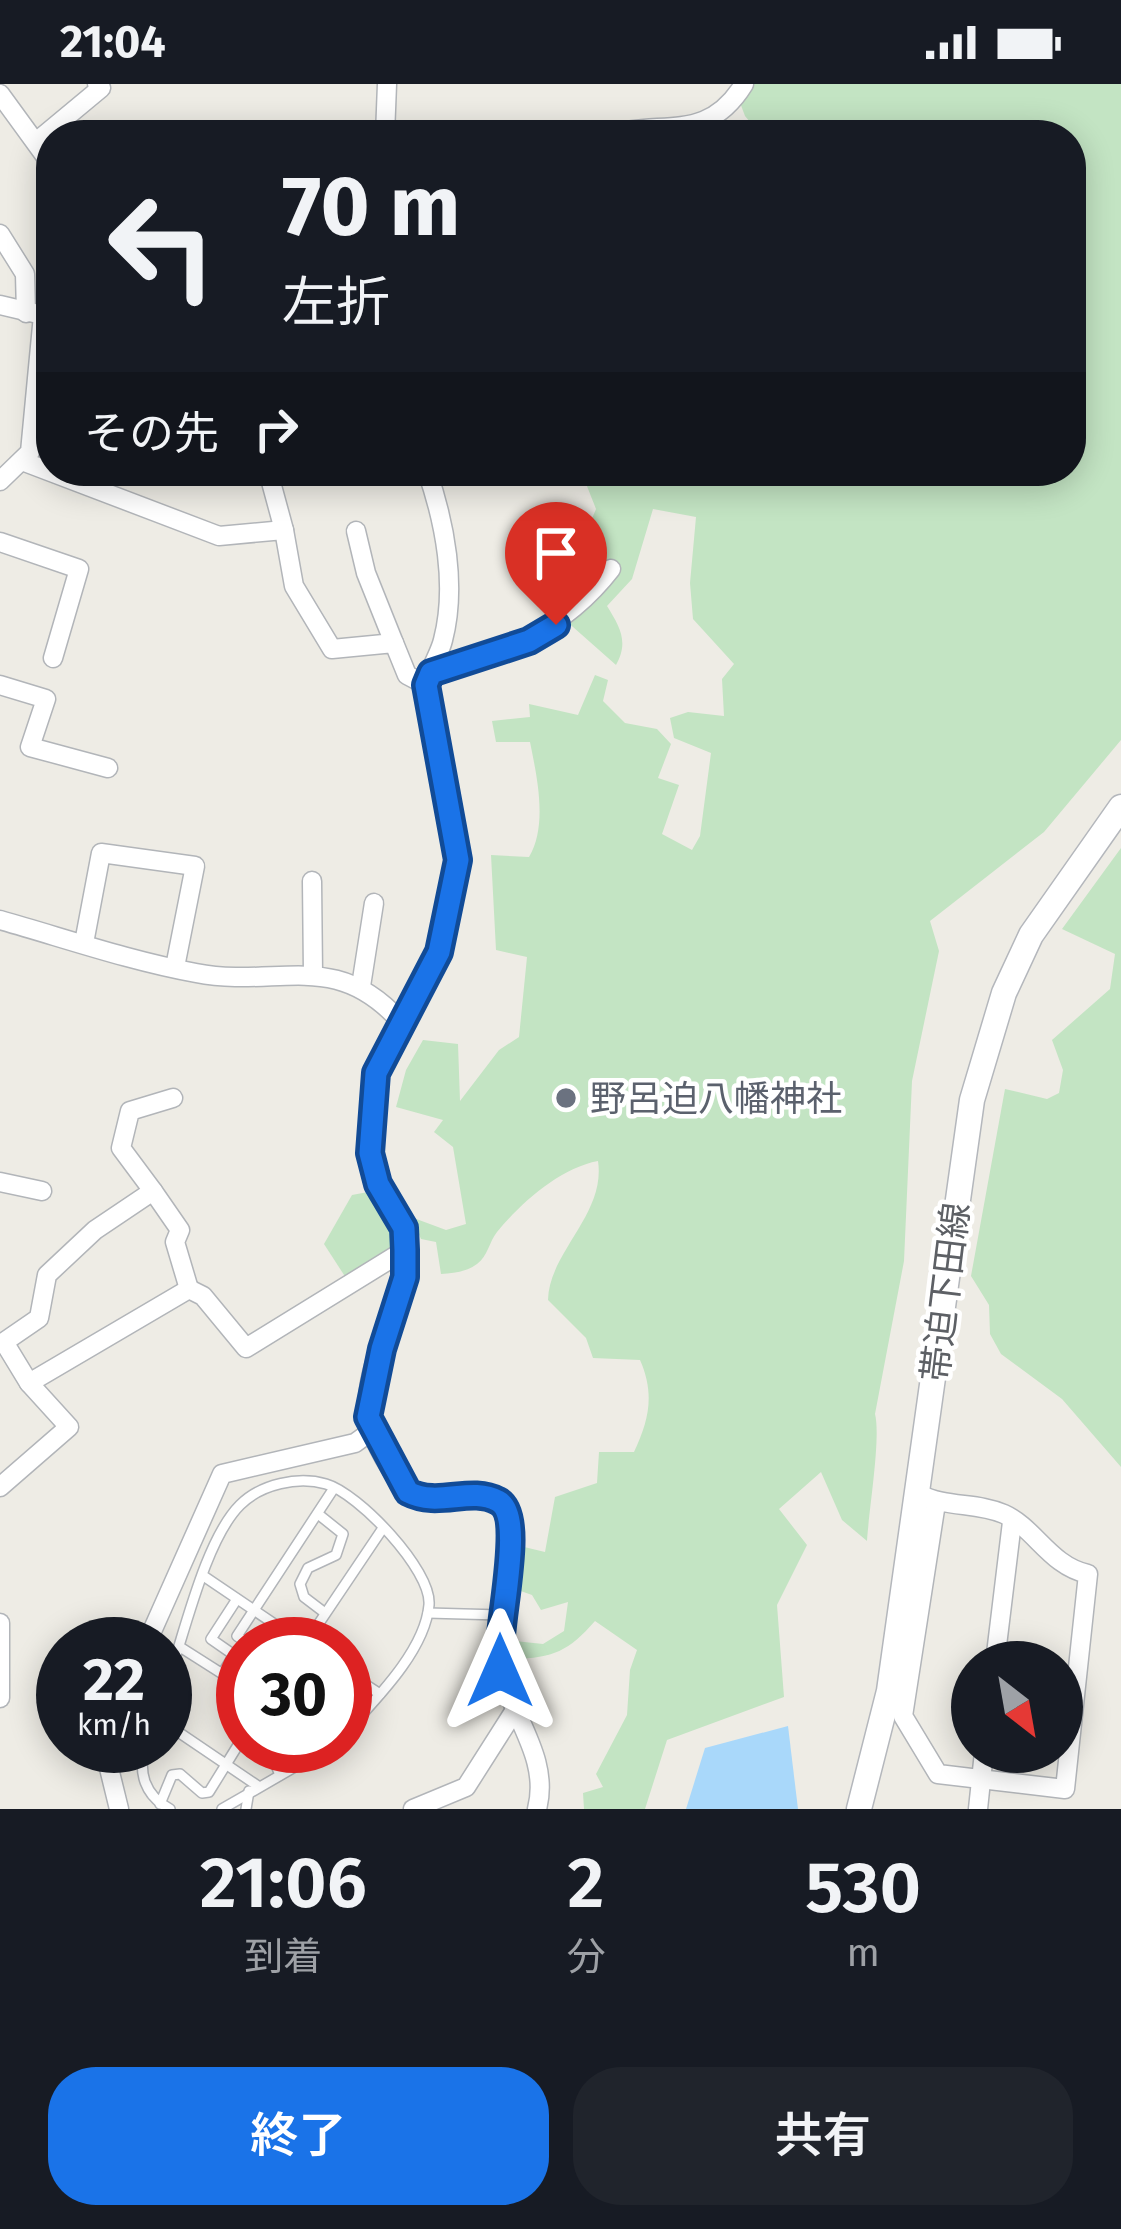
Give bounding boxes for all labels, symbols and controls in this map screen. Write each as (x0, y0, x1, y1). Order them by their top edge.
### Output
text: 21:04 (60, 15, 166, 69)
text: 70 m (282, 156, 460, 257)
icon: left (84, 168, 240, 324)
text: 左折 (282, 271, 390, 335)
icon: right (243, 396, 309, 462)
text: その先 (84, 407, 219, 461)
pin (505, 502, 607, 625)
icon: arrive (523, 520, 589, 586)
place label: 野呂迫八幡神社 (590, 1077, 842, 1121)
marker: 野呂迫八幡神社 (553, 1085, 579, 1111)
street label: 帯迫下田線 (913, 1200, 979, 1384)
position arrow (437, 1608, 563, 1734)
speed limit sign: 30 (216, 1617, 372, 1773)
north arrow (951, 1641, 1083, 1773)
map controls (951, 1641, 1083, 1773)
text: 22 (83, 1644, 145, 1716)
text: km/h (77, 1707, 151, 1743)
text: 21:06 (200, 1840, 367, 1926)
text: 2 (567, 1840, 604, 1926)
text: 530 (805, 1845, 921, 1931)
text: m (846, 1930, 880, 1976)
text: 到着 (244, 1934, 322, 1980)
text: 分 (566, 1934, 605, 1980)
button: 終了 (48, 2067, 549, 2205)
button: 共有 (573, 2067, 1073, 2205)

